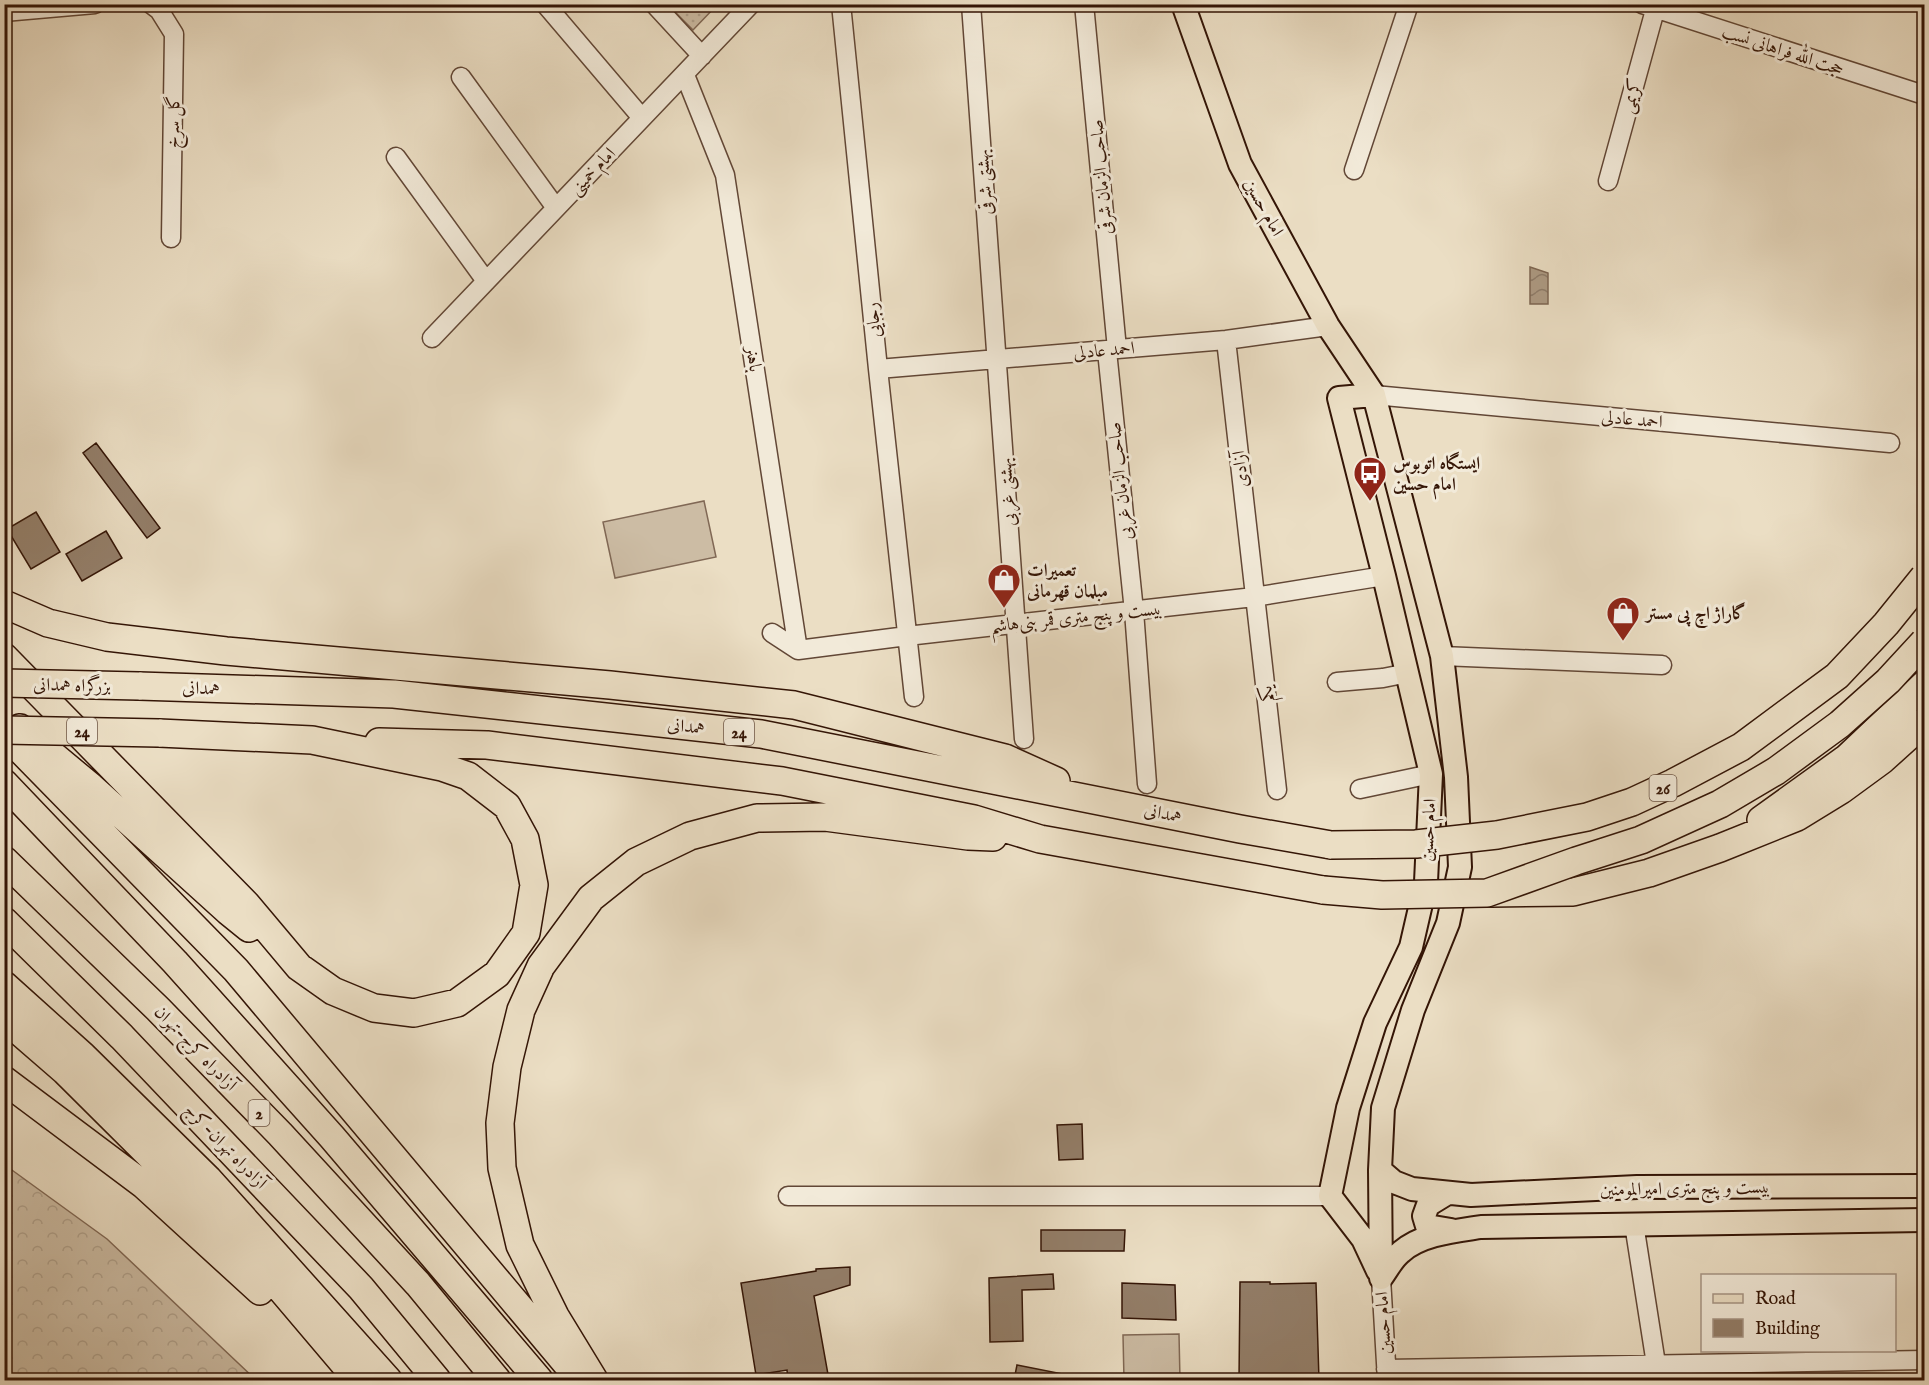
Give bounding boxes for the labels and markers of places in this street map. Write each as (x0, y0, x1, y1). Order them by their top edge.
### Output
place label: ایستگاه اتوبوس امام حسین (1393, 451, 1480, 500)
bus stop icon: ایستگاه اتوبوس امام حسین (1352, 455, 1388, 502)
place label: تعمیرات مبلمان قهرمانی (1026, 560, 1108, 604)
shop icon: تعمیرات مبلمان قهرمانی (986, 562, 1022, 609)
shop icon: گاراژ اچ پی مستر (1605, 595, 1641, 642)
place label: گاراژ اچ پی مستر (1644, 602, 1746, 629)

